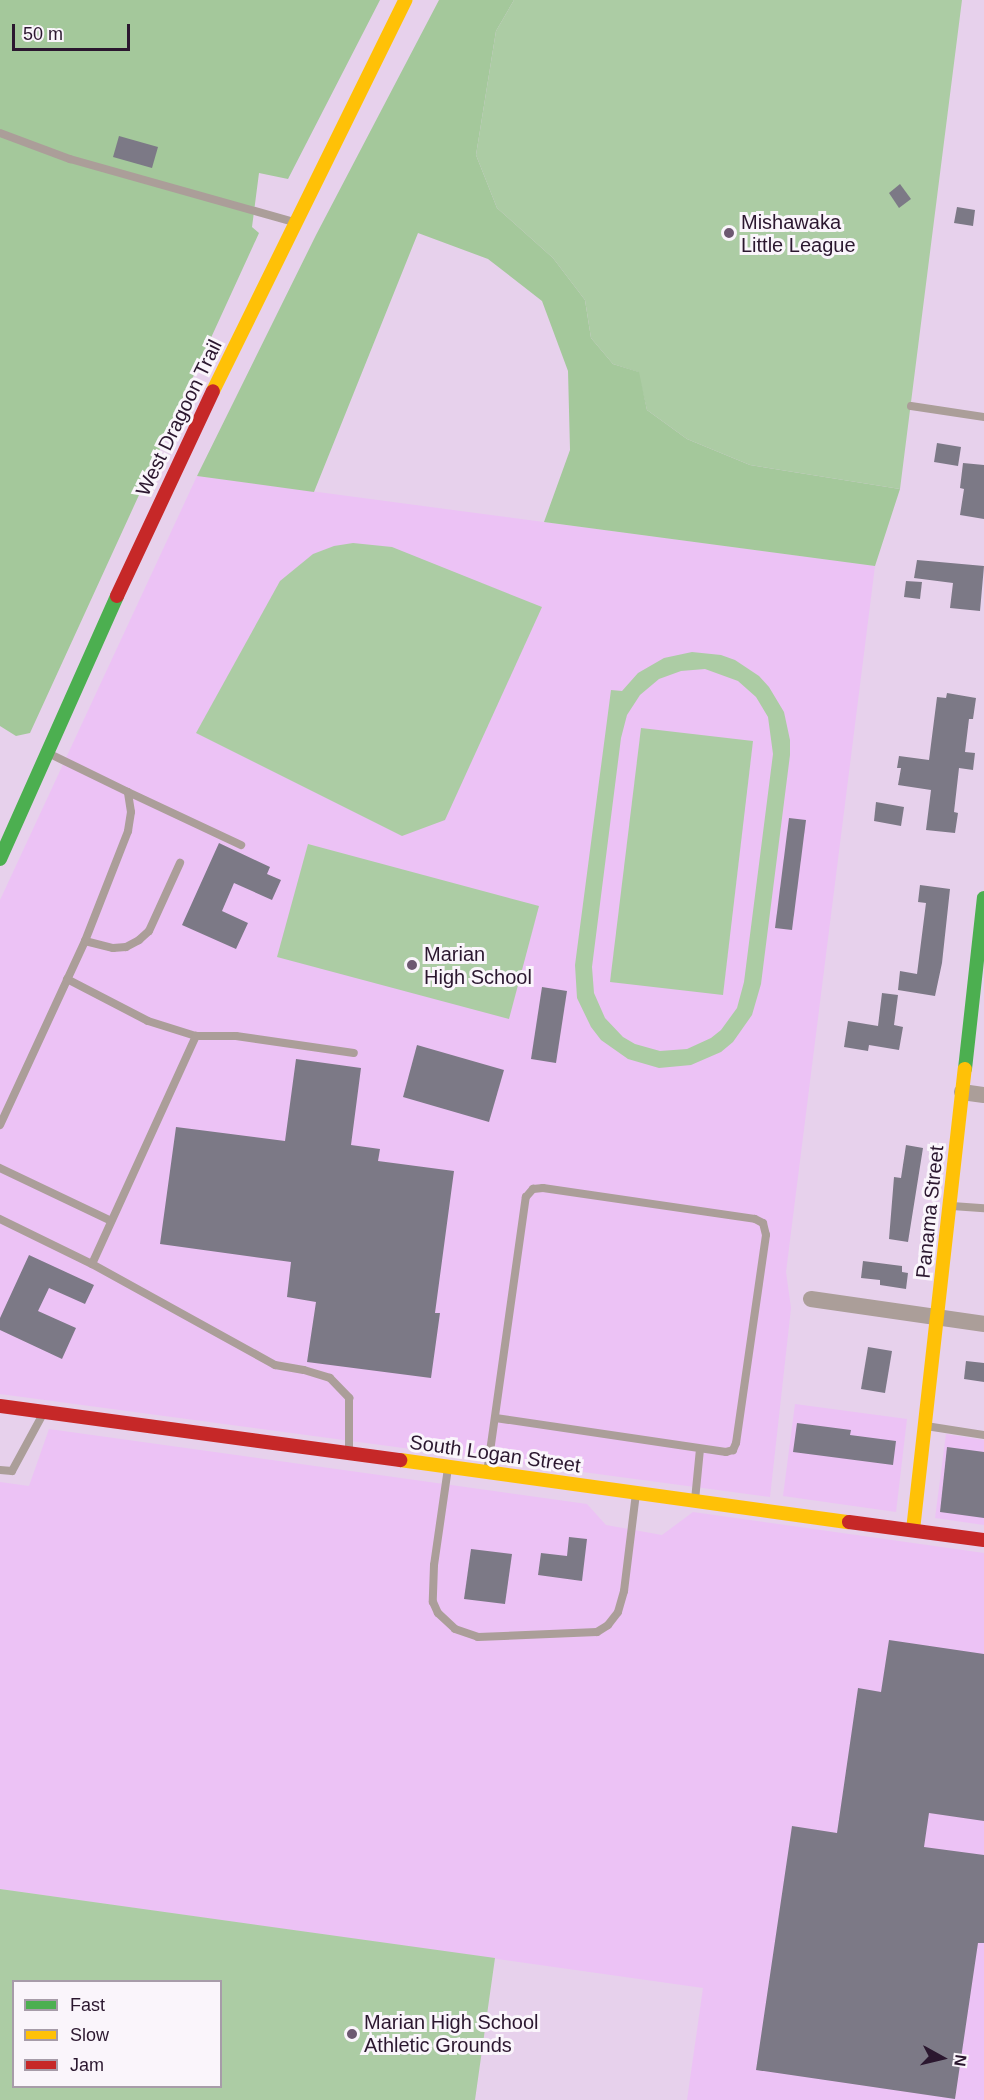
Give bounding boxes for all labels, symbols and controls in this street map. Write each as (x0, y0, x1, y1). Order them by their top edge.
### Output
scale bar (15, 12, 134, 50)
text: 50 m (23, 24, 63, 44)
place label: Mishawaka Little League (741, 210, 856, 257)
marker: Mishawaka Little League (722, 226, 736, 240)
street label: West Dragoon Trail (131, 336, 227, 500)
place label: Marian High School (424, 942, 532, 989)
marker: Marian High School (405, 958, 419, 972)
street label: Panama Street (911, 1144, 949, 1280)
street label: South Logan Street (408, 1430, 582, 1478)
legend (12, 1980, 222, 2088)
text: Fast (70, 1995, 105, 2015)
place label: Marian High School Athletic Grounds (364, 2010, 539, 2057)
text: Slow (70, 2025, 109, 2045)
marker: Marian High School Athletic Grounds (345, 2027, 359, 2041)
north arrow (912, 2028, 972, 2088)
text: N (951, 2054, 970, 2067)
text: Jam (70, 2055, 104, 2075)

